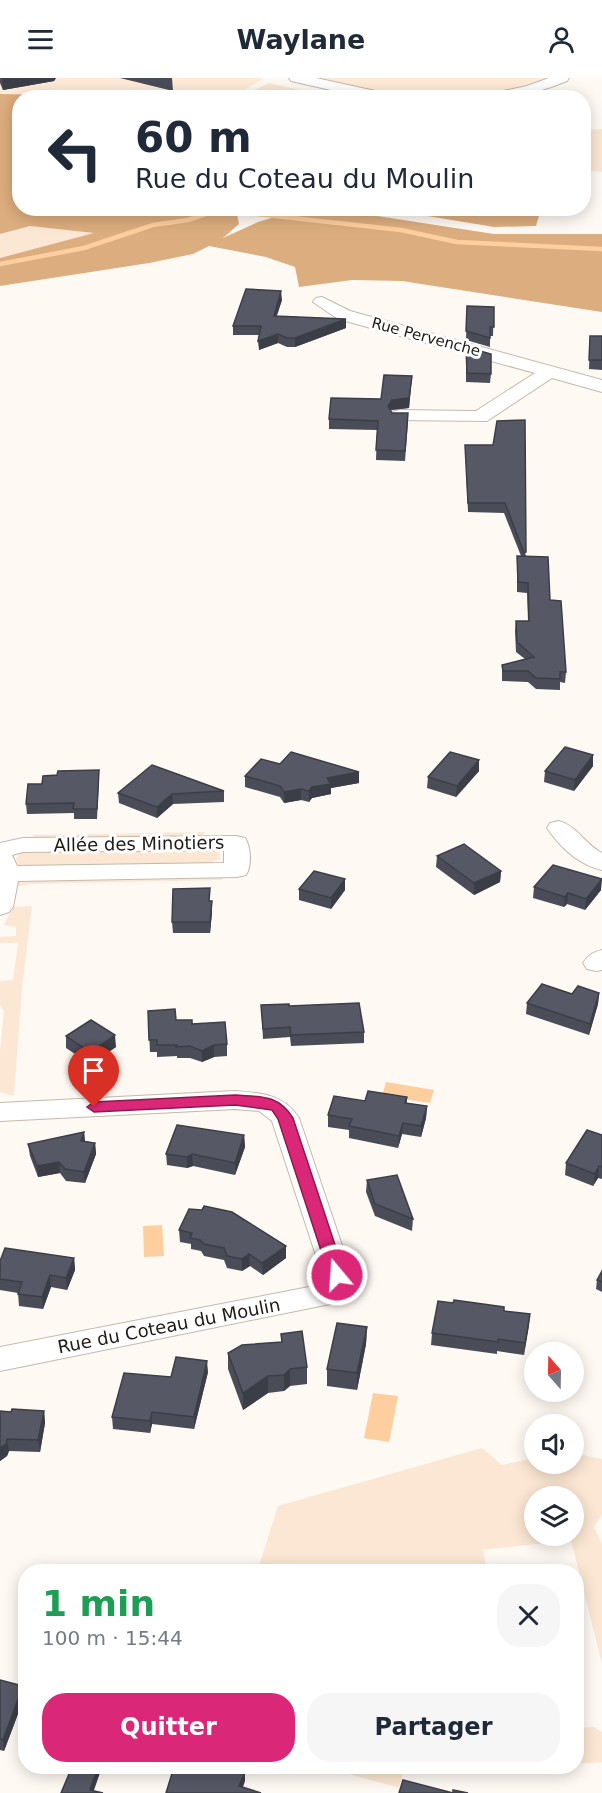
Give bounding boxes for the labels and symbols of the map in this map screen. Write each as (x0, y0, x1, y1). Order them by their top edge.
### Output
street label: Rue Pervenche (370, 314, 482, 360)
street label: Allée des Minotiers (53, 832, 224, 855)
pin (68, 1045, 119, 1107)
position arrow (305, 1243, 369, 1307)
street label: Rue du Coteau du Moulin (56, 1294, 282, 1357)
north arrow (524, 1342, 584, 1402)

